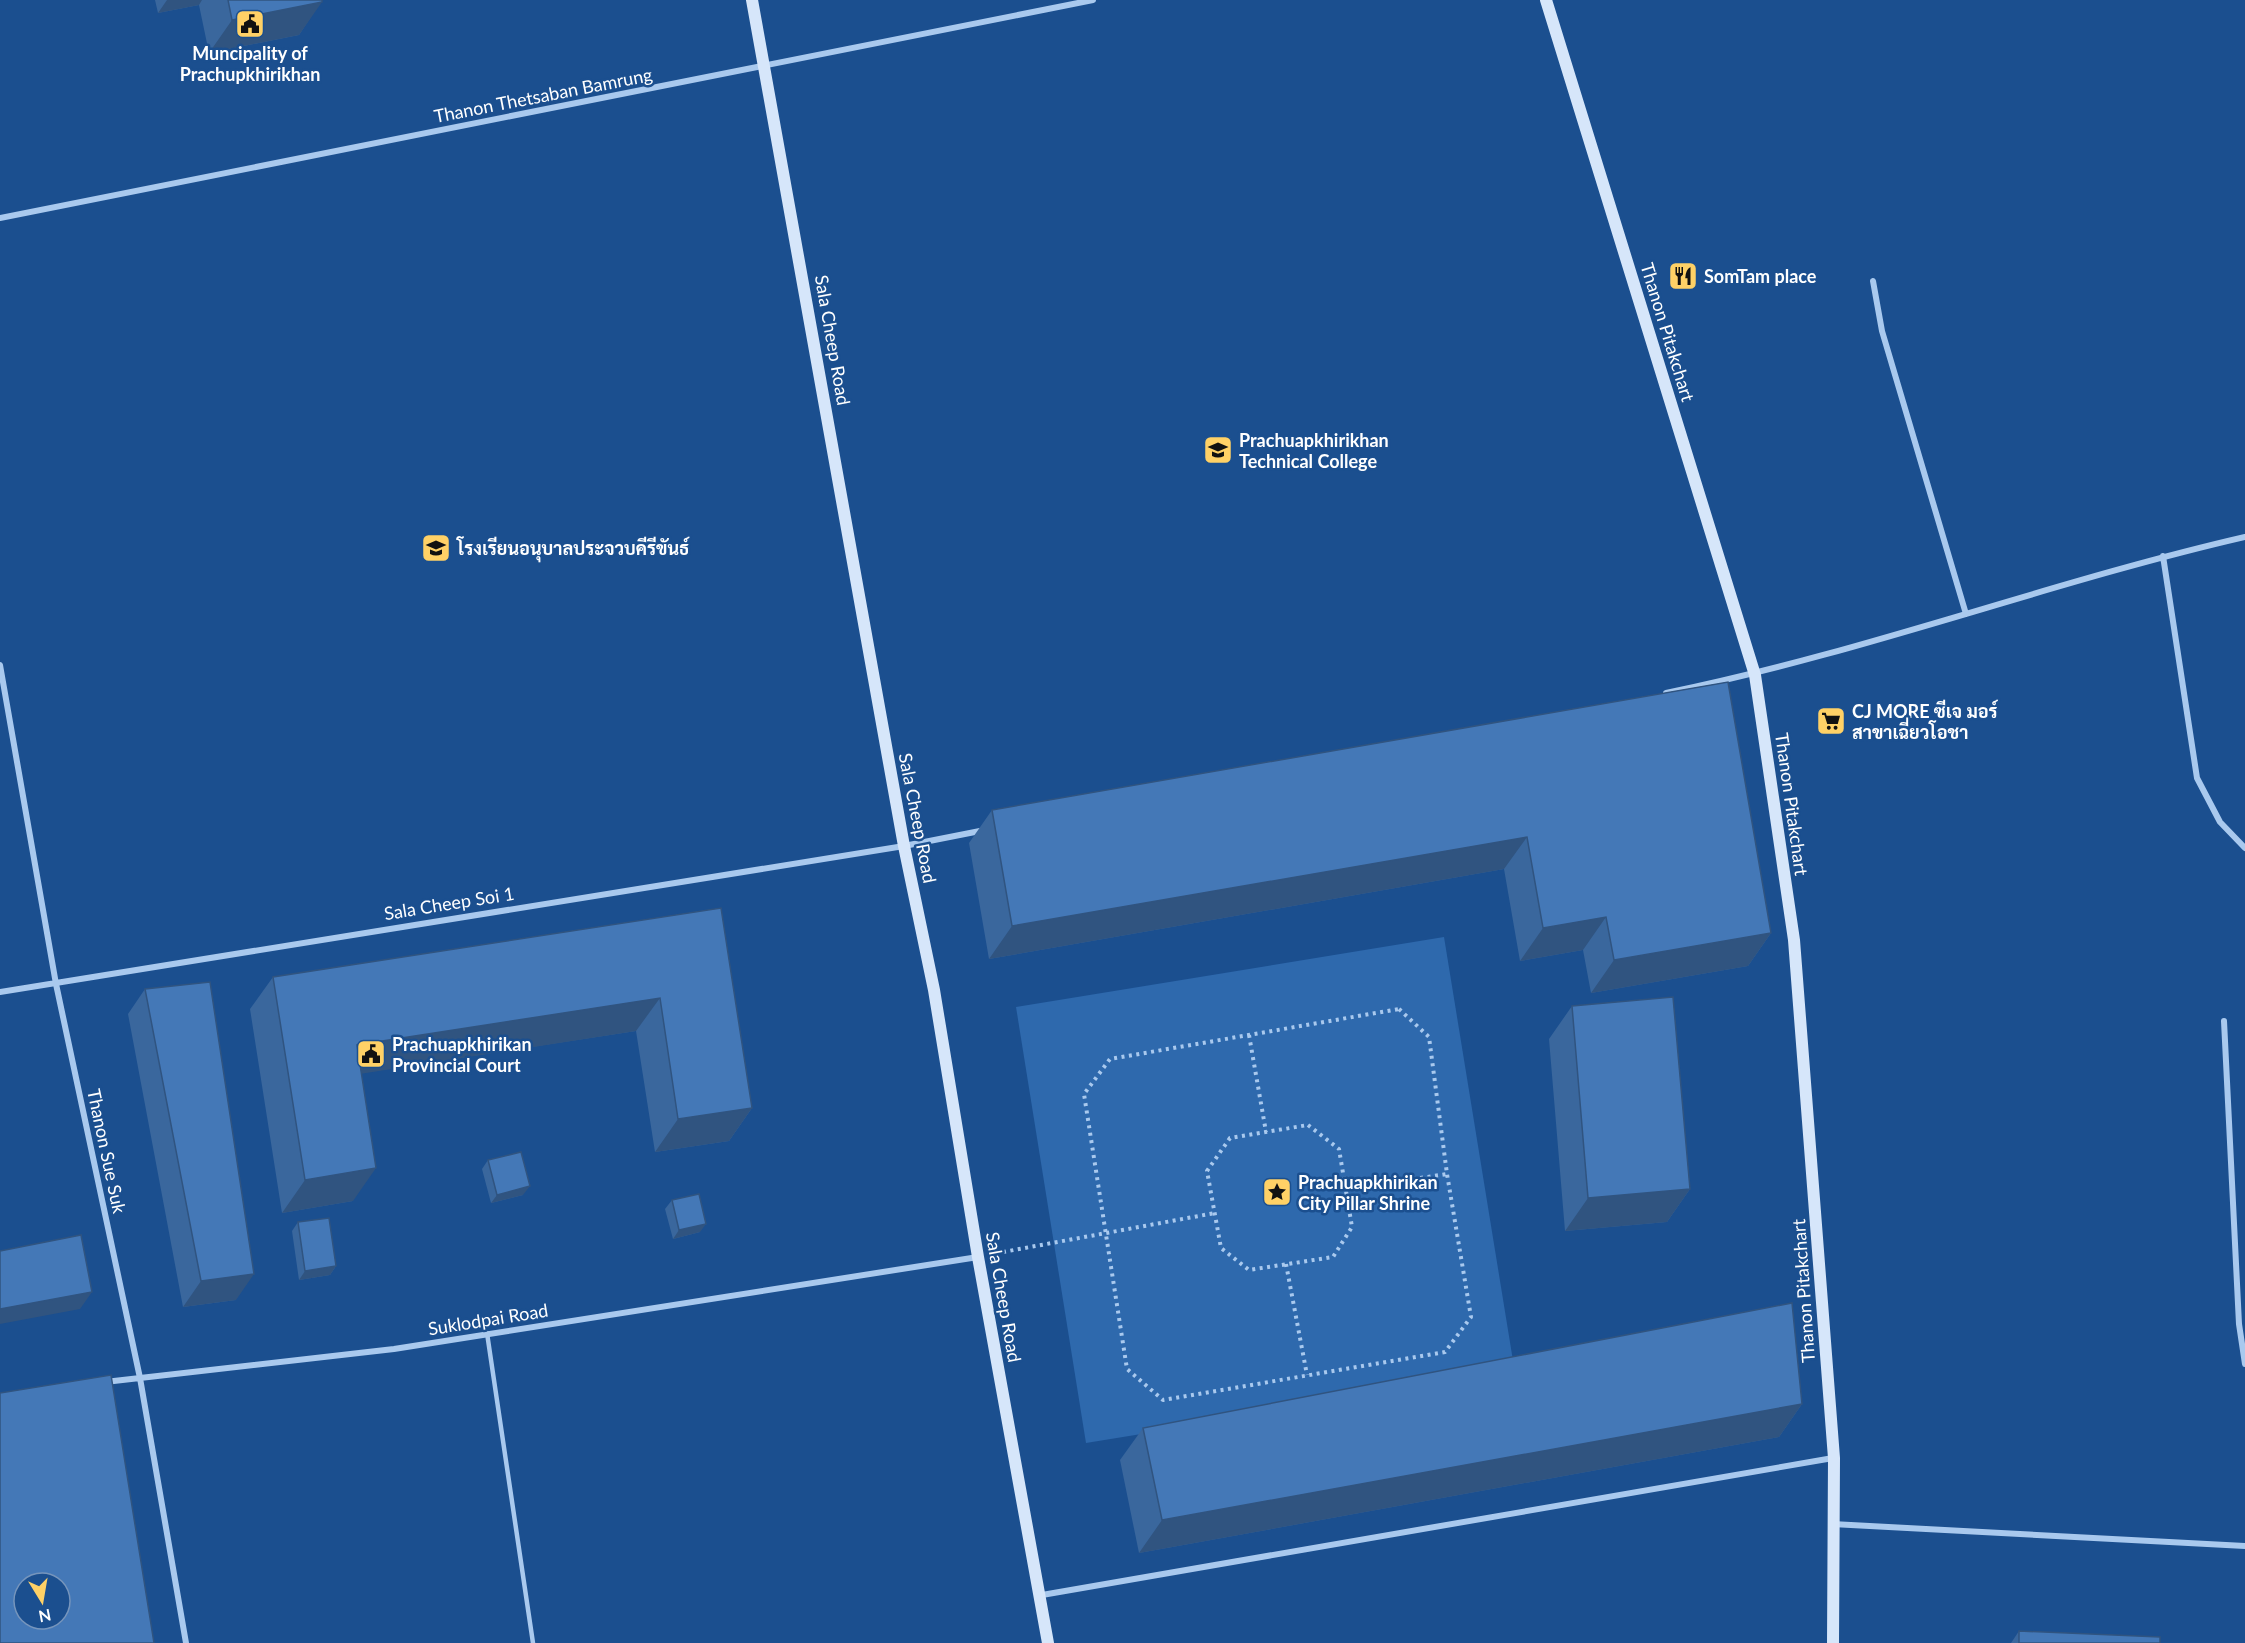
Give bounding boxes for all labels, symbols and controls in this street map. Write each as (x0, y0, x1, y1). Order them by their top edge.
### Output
public building icon: Muncipality of Prachupkhirikhan (234, 8, 266, 40)
place label: Muncipality of Prachupkhirikhan (180, 42, 320, 85)
street label: Thanon Thetsaban Bamrung (432, 63, 654, 127)
street label: Thanon Pitakchart (1636, 260, 1700, 405)
restaurant icon: SomTam place (1667, 260, 1699, 292)
place label: SomTam place (1704, 265, 1817, 287)
street label: Sala Cheep Road (811, 273, 855, 407)
place label: Prachuapkhirikhan Technical College (1239, 429, 1389, 472)
school or university icon: Prachuapkhirikhan Technical College (1202, 434, 1234, 466)
school or university icon: โรงเรียนอนุบาลประจวบคีรีขันธ์ (420, 532, 452, 564)
place label: โรงเรียนอนุบาลประจวบคีรีขันธ์ (456, 536, 690, 563)
place label: CJ MORE ซีเจ มอร์ สาขาเฉี่ยวโอชา (1852, 699, 1999, 743)
supermarket icon: CJ MORE ซีเจ มอร์ สาขาเฉี่ยวโอชา (1815, 705, 1847, 737)
street label: Thanon Pitakchart (1771, 731, 1813, 877)
street label: Sala Cheep Road (895, 751, 941, 885)
street label: Sala Cheep Soi 1 (382, 882, 516, 924)
place label: Prachuapkhirikan Provincial Court (392, 1033, 532, 1076)
public building icon: Prachuapkhirikan Provincial Court (355, 1038, 387, 1070)
street label: Thanon Sue Suk (83, 1087, 131, 1216)
place label: Prachuapkhirikan City Pillar Shrine (1298, 1171, 1438, 1214)
place icon: Prachuapkhirikan City Pillar Shrine (1261, 1176, 1293, 1208)
street label: Thanon Pitakchart (1787, 1218, 1819, 1364)
street label: Sala Cheep Road (982, 1230, 1026, 1364)
street label: Suklodpai Road (426, 1299, 550, 1339)
north arrow (12, 1571, 72, 1631)
text: N (37, 1606, 53, 1627)

